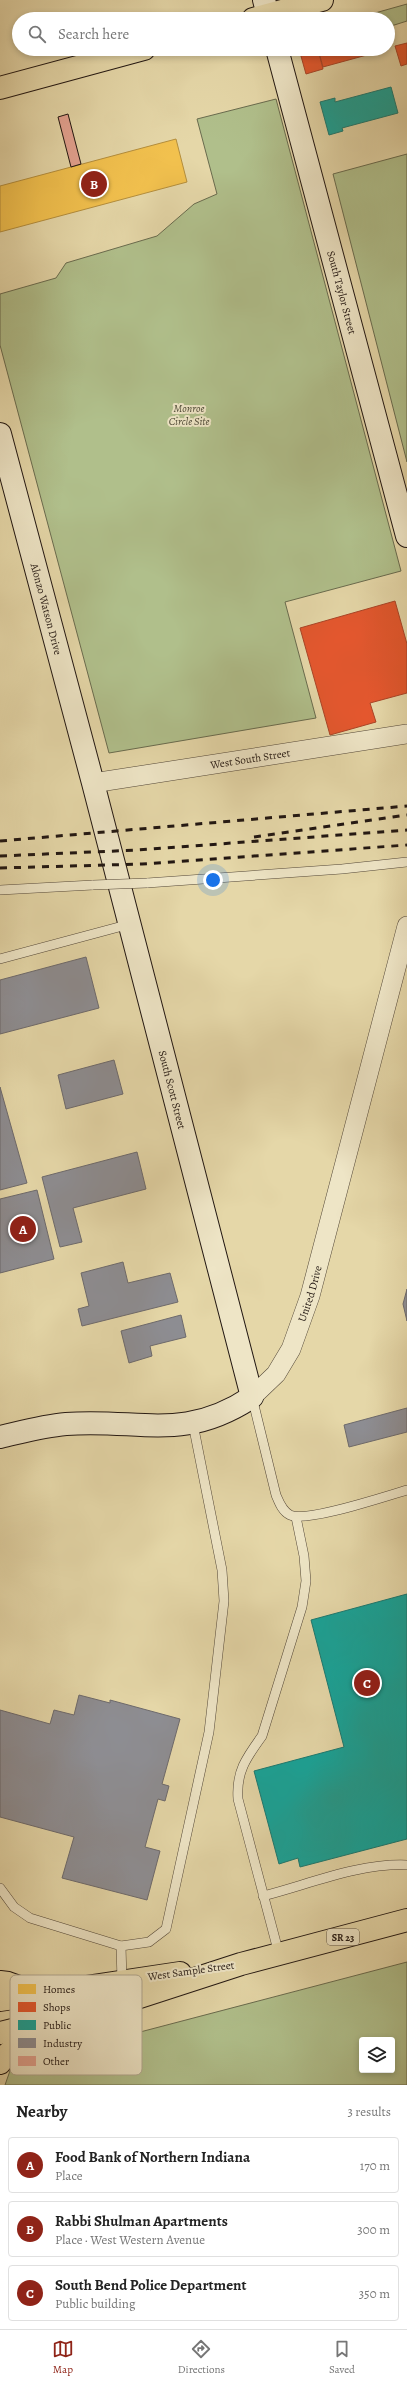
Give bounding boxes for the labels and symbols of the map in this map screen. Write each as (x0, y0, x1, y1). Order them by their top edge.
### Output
pin: B (81, 169, 107, 199)
street label: South Taylor Street (324, 249, 360, 336)
park label: Monroe Circle Site (169, 401, 209, 429)
street label: Alonzo Watson Drive (27, 560, 66, 656)
street label: West South Street (208, 745, 291, 772)
your location (203, 870, 223, 890)
street label: South Scott Street (155, 1049, 190, 1131)
pin: A (10, 1214, 36, 1244)
street label: United Drive (294, 1264, 325, 1324)
pin: C (354, 1668, 380, 1698)
road number: SR 23 (327, 1929, 359, 1945)
street label: West Sample Street (146, 1957, 236, 1985)
legend (10, 1975, 142, 2075)
text: Homes (43, 1982, 75, 1997)
text: Shops (43, 2000, 70, 2015)
text: Public (43, 2018, 71, 2033)
text: Industry (43, 2036, 82, 2051)
text: Other (43, 2054, 69, 2069)

